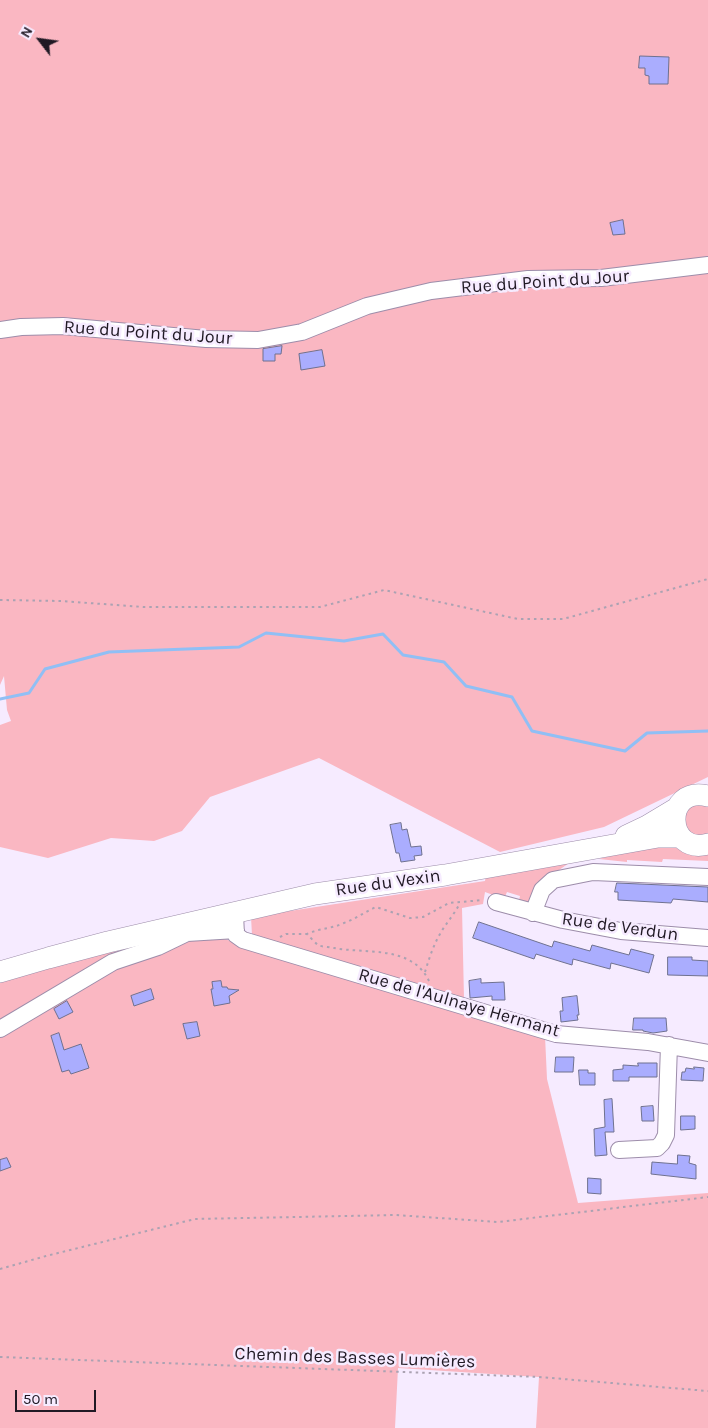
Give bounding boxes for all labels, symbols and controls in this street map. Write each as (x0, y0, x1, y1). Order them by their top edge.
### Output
north arrow (15, 15, 65, 65)
text: N (17, 24, 36, 41)
street label: Rue du Point du Jour (460, 265, 630, 299)
street label: Rue du Point du Jour (63, 316, 233, 350)
street label: Rue du Vexin (334, 865, 442, 901)
street label: Rue de Verdun (560, 908, 680, 946)
street label: Rue de l'Aulnaye Hermant (356, 964, 562, 1042)
street label: Chemin des Basses Lumières (234, 1343, 476, 1373)
scale bar (18, 1380, 99, 1412)
text: 50 m (23, 1390, 58, 1408)

